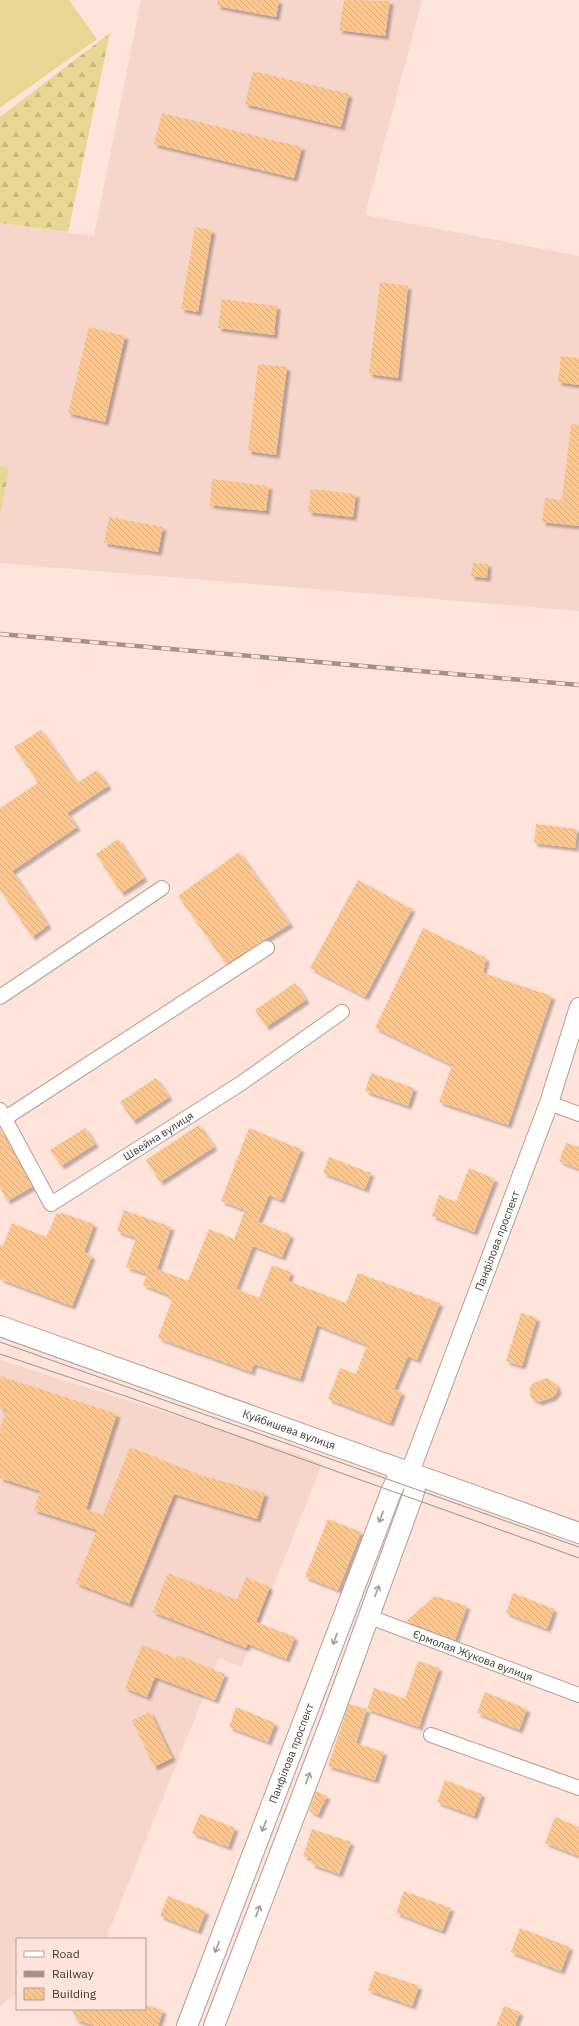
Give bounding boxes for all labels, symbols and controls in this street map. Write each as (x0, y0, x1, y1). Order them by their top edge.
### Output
street label: Швейна вулиця (120, 1108, 196, 1163)
street label: Панфілова проспект (472, 1189, 522, 1293)
street label: Куйбишева вулиця (241, 1406, 337, 1452)
one-way arrow (377, 1511, 385, 1523)
one-way arrow (374, 1585, 382, 1597)
street label: Єрмолая Жукова вулиця (411, 1627, 535, 1684)
one-way arrow (331, 1632, 339, 1644)
street label: Панфілова проспект (266, 1701, 317, 1805)
one-way arrow (305, 1773, 313, 1785)
one-way arrow (259, 1819, 267, 1831)
one-way arrow (254, 1905, 262, 1917)
legend (16, 1938, 146, 2010)
one-way arrow (213, 1941, 221, 1953)
text: Road (52, 1946, 80, 1961)
text: Railway (52, 1966, 94, 1981)
text: Building (52, 1986, 97, 2001)

